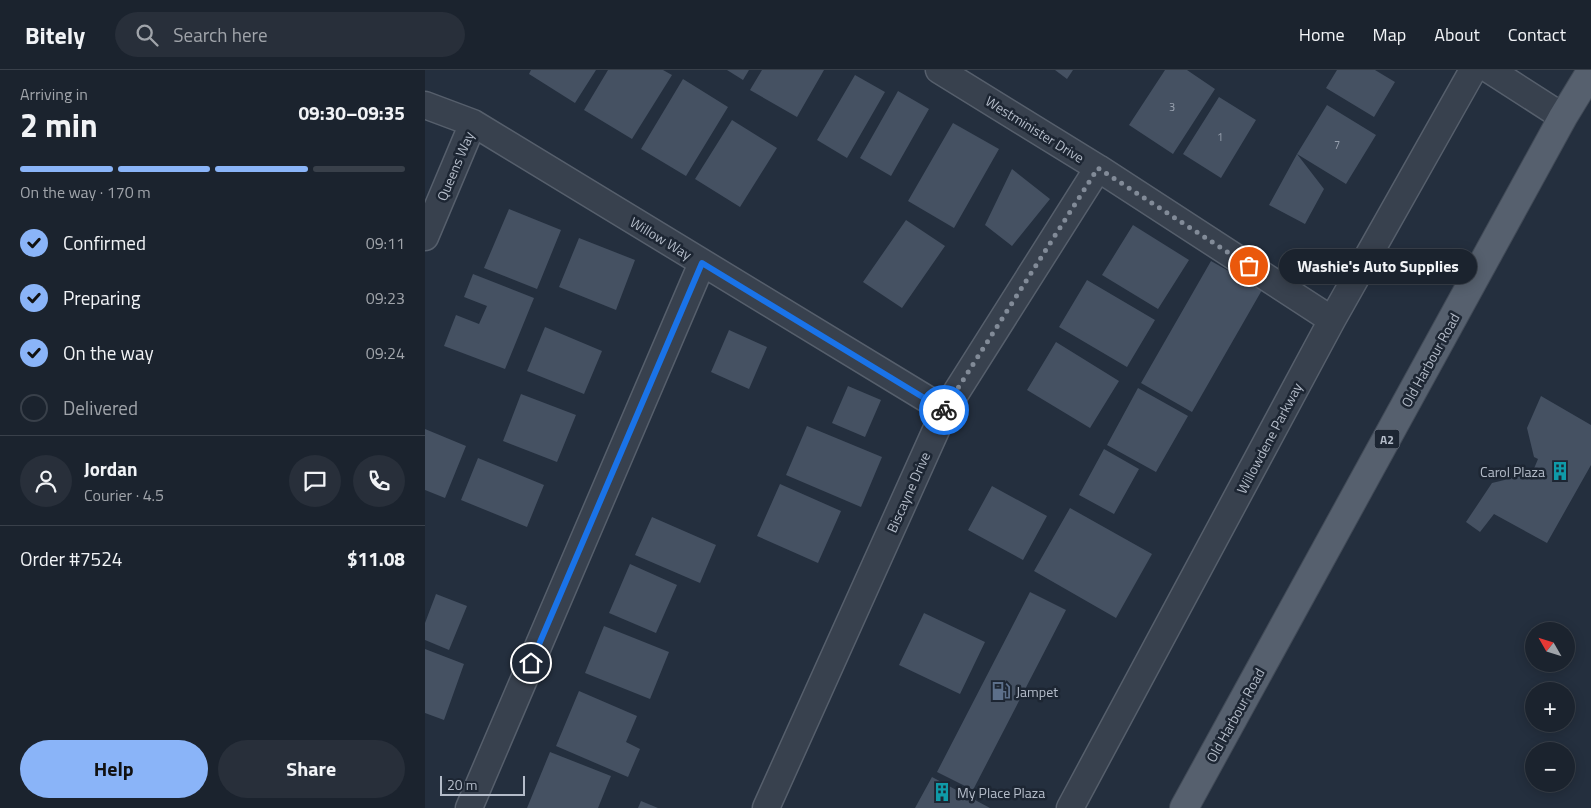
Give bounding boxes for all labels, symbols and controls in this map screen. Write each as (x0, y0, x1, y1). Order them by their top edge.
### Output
search box (115, 12, 465, 57)
text: Bitely (25, 17, 85, 53)
text: Search here (173, 20, 268, 49)
icon: search (133, 21, 161, 49)
text: Home (1299, 21, 1345, 48)
text: Map (1373, 21, 1406, 48)
text: About (1434, 21, 1480, 48)
text: Contact (1508, 21, 1566, 48)
text: Arriving in (20, 82, 88, 106)
street label: Westminister Drive (982, 90, 1088, 168)
text: 09:30–09:35 (298, 98, 405, 127)
house number: 3 (1169, 99, 1175, 115)
text: 2 min (20, 101, 98, 149)
street label: Queens Way (431, 128, 479, 204)
house number: 1 (1217, 129, 1223, 145)
house number: 7 (1334, 137, 1340, 153)
text: On the way · 170 m (20, 180, 151, 204)
street label: Willow Way (626, 211, 696, 265)
text: Confirmed (63, 228, 146, 257)
icon: check (20, 229, 48, 257)
text: 09:11 (366, 231, 405, 255)
pin (1228, 245, 1270, 287)
callout: Washie's Auto Supplies (1279, 248, 1477, 284)
icon: bag (1235, 252, 1263, 280)
text: Washie's Auto Supplies (1297, 254, 1459, 278)
text: Preparing (63, 283, 140, 312)
icon: check (20, 284, 48, 312)
text: 09:23 (366, 286, 405, 310)
street label: Old Harbour Road (1395, 309, 1465, 411)
text: On the way (63, 338, 154, 367)
icon: check (20, 339, 48, 367)
text: 09:24 (366, 341, 405, 365)
street label: Willowdene Parkway (1231, 379, 1307, 497)
courier (919, 385, 969, 435)
text: Delivered (63, 393, 138, 422)
icon: bike (930, 396, 958, 424)
road number: A2 (1375, 429, 1399, 448)
street label: Biscayne Drive (881, 448, 935, 536)
text: Jordan (84, 454, 137, 483)
button: person (20, 455, 72, 507)
button: chat (289, 455, 341, 507)
button: phone (353, 455, 405, 507)
building icon: Carol Plaza (1549, 460, 1571, 482)
place label: Carol Plaza (1480, 461, 1545, 482)
text: Courier · 4.5 (84, 483, 164, 507)
text: Order #7524 (20, 544, 122, 573)
text: $11.08 (347, 544, 405, 573)
north arrow (1525, 622, 1575, 672)
map controls (1525, 622, 1575, 792)
pin (510, 642, 552, 684)
icon: home (517, 649, 545, 677)
street label: Old Harbour Road (1200, 664, 1270, 766)
fuel station icon: Jampet (990, 680, 1012, 702)
place label: Jampet (1016, 681, 1058, 702)
button: + (1525, 682, 1575, 732)
button: Help (20, 740, 208, 798)
button: Share (218, 740, 405, 798)
button: − (1525, 742, 1575, 792)
scale bar (440, 773, 525, 796)
text: 20 m (447, 774, 477, 795)
building icon: My Place Plaza (931, 781, 953, 803)
place label: My Place Plaza (957, 782, 1045, 803)

